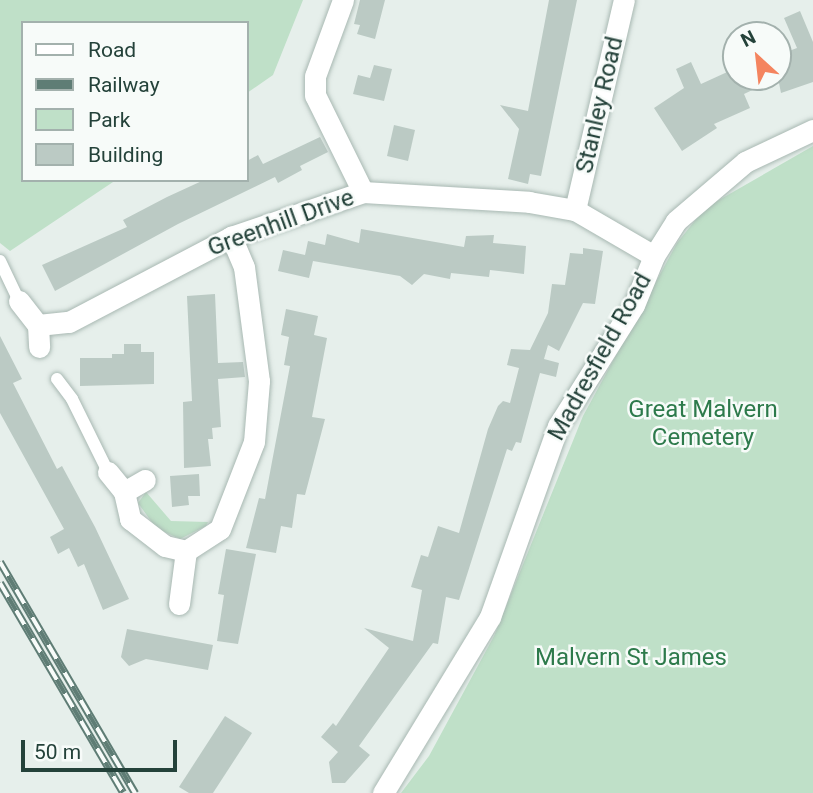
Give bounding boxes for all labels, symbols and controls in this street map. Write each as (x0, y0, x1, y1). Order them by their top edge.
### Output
legend (21, 21, 248, 182)
north arrow (722, 21, 792, 91)
text: N (737, 25, 759, 52)
street label: Stanley Road (570, 34, 630, 176)
text: Road (88, 38, 136, 62)
text: Railway (88, 73, 160, 97)
text: Park (88, 108, 130, 132)
text: Building (88, 143, 163, 167)
street label: Greenhill Drive (204, 183, 358, 263)
street label: Madresfield Road (542, 268, 658, 446)
park label: Great Malvern Cemetery (628, 396, 778, 452)
park label: Malvern St James (535, 644, 727, 672)
scale bar (24, 726, 180, 770)
text: 50 m (34, 740, 81, 764)

